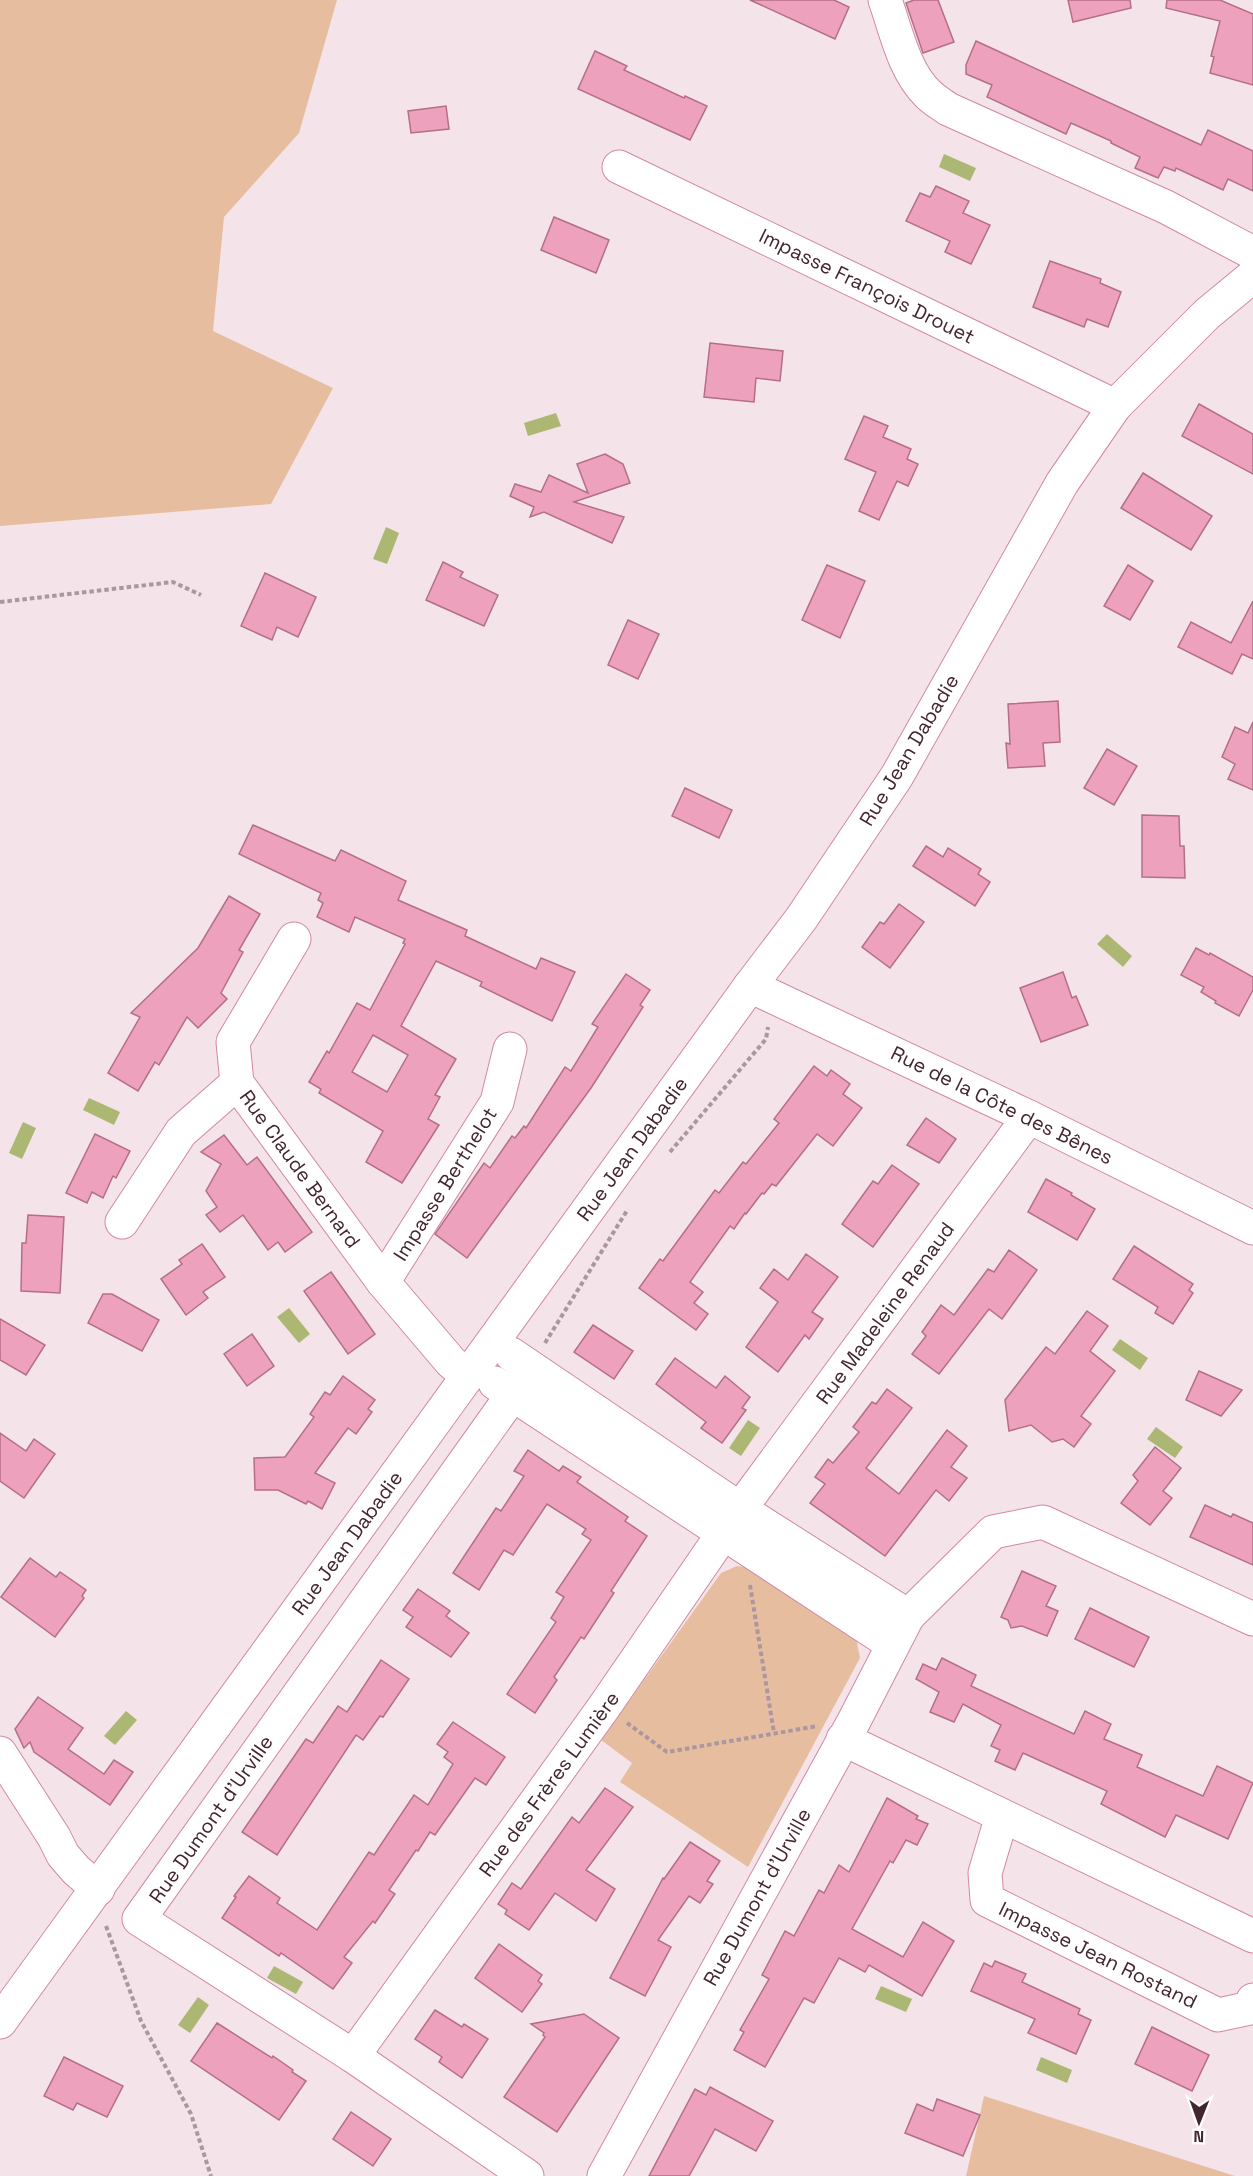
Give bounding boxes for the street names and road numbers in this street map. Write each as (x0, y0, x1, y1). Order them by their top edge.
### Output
street label: Impasse François Drouet (755, 222, 979, 350)
street label: Rue Jean Dabadie (853, 669, 965, 831)
street label: Rue de la Côte des Bênes (887, 1040, 1117, 1170)
street label: Rue Jean Dabadie (571, 1072, 693, 1226)
street label: Rue Claude Bernard (234, 1085, 366, 1253)
street label: Impasse Berthelot (387, 1102, 503, 1266)
street label: Rue Madeleine Renaud (810, 1217, 960, 1409)
street label: Rue Jean Dabadie (286, 1466, 408, 1620)
street label: Rue des Frères Lumière (473, 1686, 625, 1882)
street label: Rue Dumont d'Urville (143, 1730, 279, 1908)
street label: Rue Dumont d'Urville (697, 1804, 817, 1990)
street label: Impasse Jean Rostand (995, 1896, 1201, 2014)

